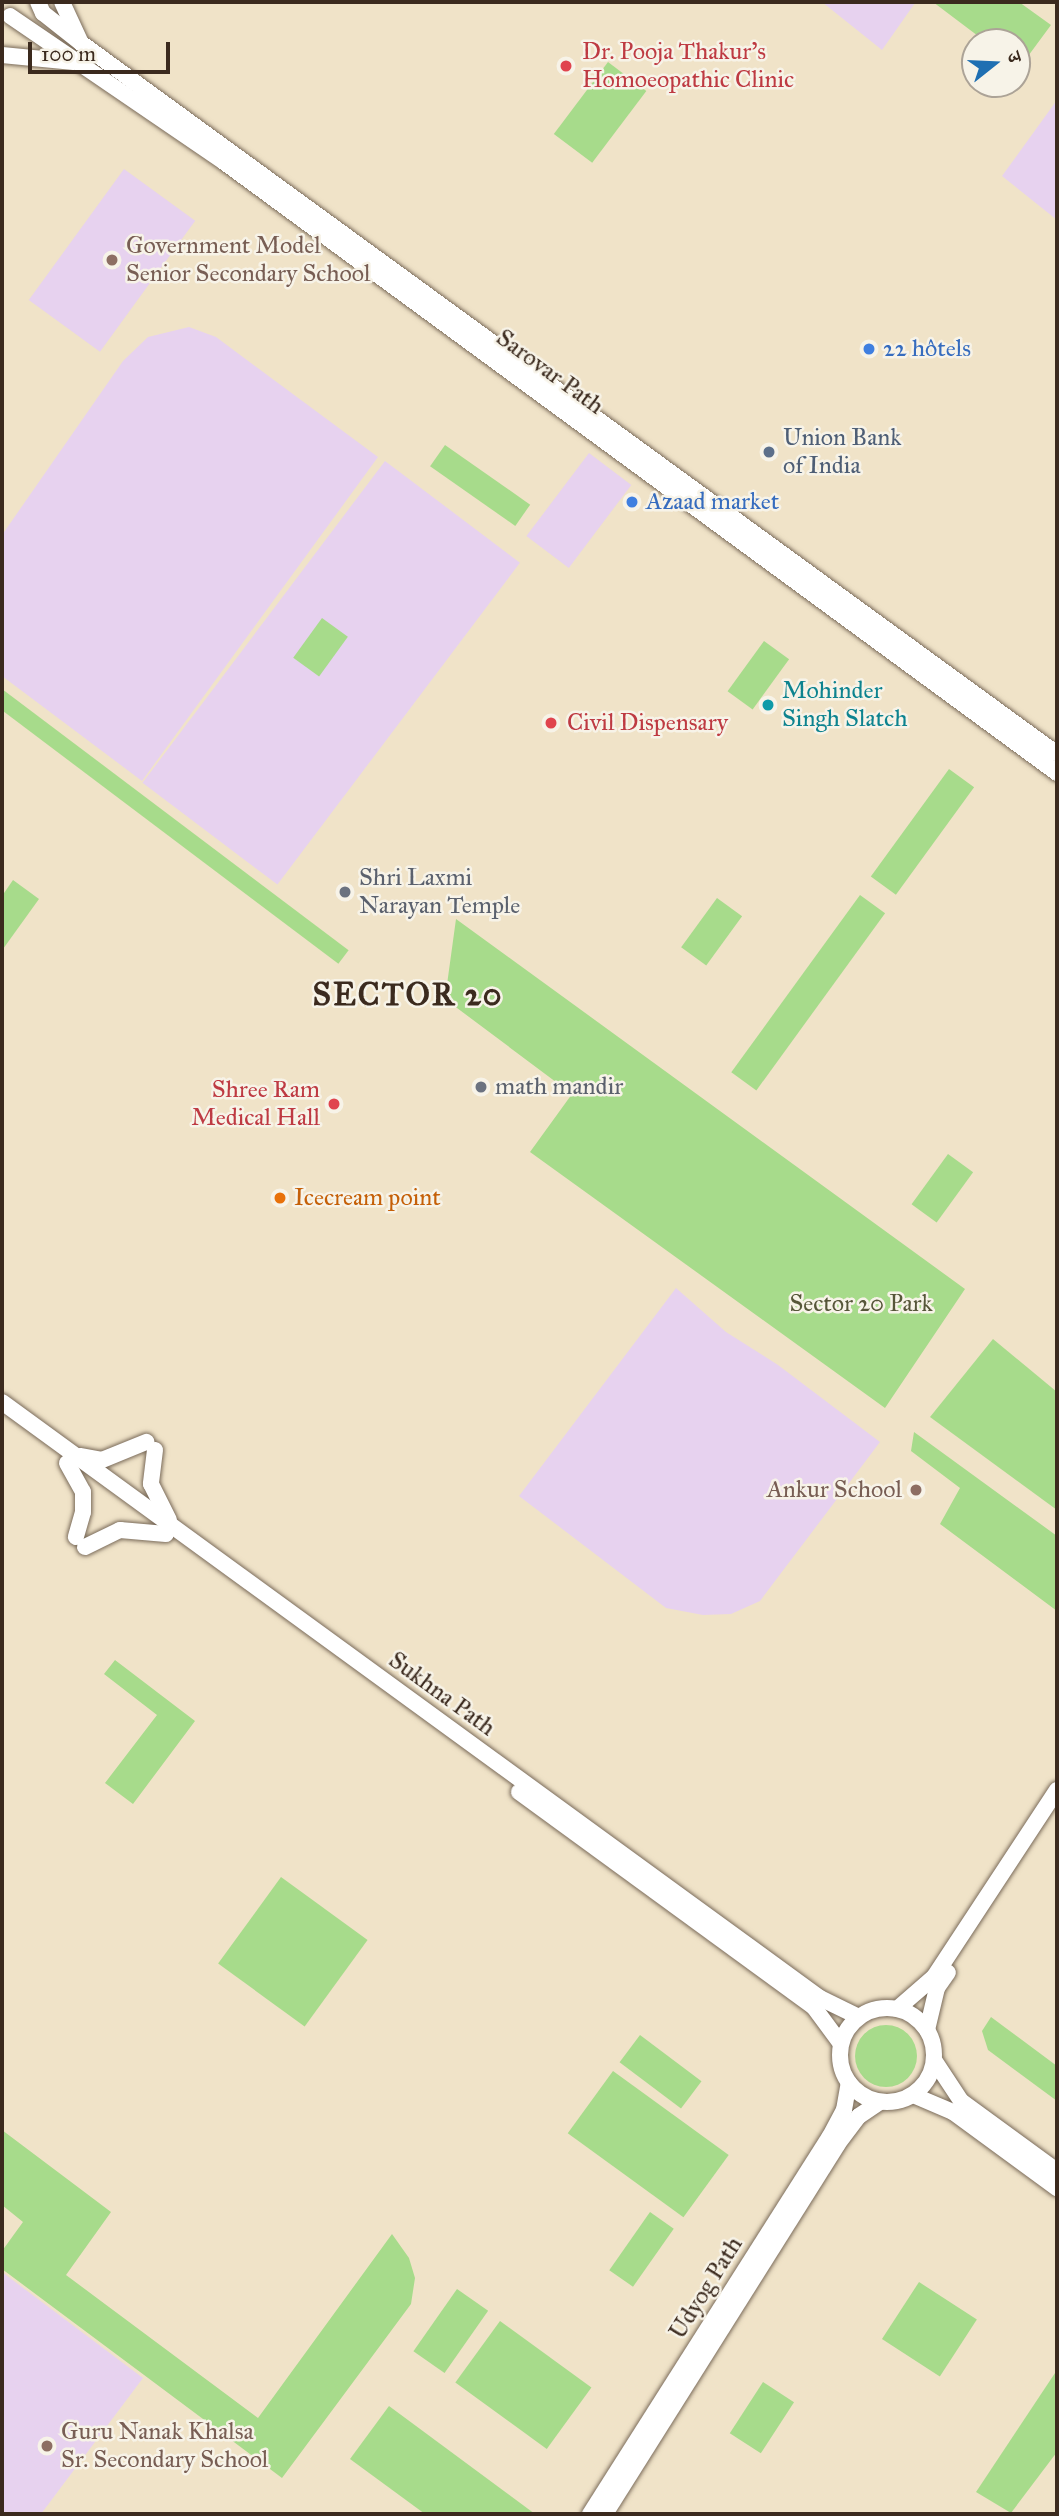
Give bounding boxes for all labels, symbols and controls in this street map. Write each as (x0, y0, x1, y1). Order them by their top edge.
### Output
scale bar (32, 28, 173, 72)
north arrow (961, 28, 1031, 98)
place label: Dr. Pooja Thakur's Homoeopathic Clinic (582, 38, 794, 94)
text: 100 m (41, 41, 96, 67)
text: उ (1002, 49, 1027, 65)
marker: Dr. Pooja Thakur's Homoeopathic Clinic (556, 56, 576, 76)
place label: Government Model Senior Secondary School (126, 232, 371, 288)
marker: Government Model Senior Secondary School (104, 252, 120, 268)
street label: Sarovar Path (491, 323, 609, 421)
place label: 22 hôtels (883, 335, 971, 363)
marker: 22 hôtels (861, 341, 877, 357)
place label: Union Bank of India (783, 424, 901, 480)
marker: Union Bank of India (761, 444, 777, 460)
place label: Azaad market (646, 488, 779, 516)
marker: Azaad market (624, 494, 640, 510)
place label: Mohinder Singh Slatch (782, 677, 907, 733)
marker: Mohinder Singh Slatch (760, 697, 776, 713)
place label: Civil Dispensary (567, 709, 728, 737)
marker: Civil Dispensary (541, 713, 561, 733)
place label: Shri Laxmi Narayan Temple (359, 864, 520, 920)
marker: Shri Laxmi Narayan Temple (337, 884, 353, 900)
district label: SECTOR 20 (314, 976, 502, 1014)
place label: math mandir (495, 1073, 623, 1101)
place label: Shree Ram Medical Hall (191, 1076, 320, 1132)
marker: math mandir (473, 1079, 489, 1095)
marker: Shree Ram Medical Hall (326, 1096, 342, 1112)
place label: Icecream point (294, 1184, 441, 1212)
marker: Icecream point (272, 1190, 288, 1206)
park label: Sector 20 Park (789, 1290, 933, 1318)
place label: Ankur School (767, 1476, 902, 1504)
marker: Ankur School (908, 1482, 924, 1498)
street label: Sukhna Path (383, 1646, 501, 1742)
street label: Udyog Path (663, 2232, 749, 2344)
place label: Guru Nanak Khalsa Sr. Secondary School (61, 2418, 268, 2474)
marker: Guru Nanak Khalsa Sr. Secondary School (39, 2438, 55, 2454)

